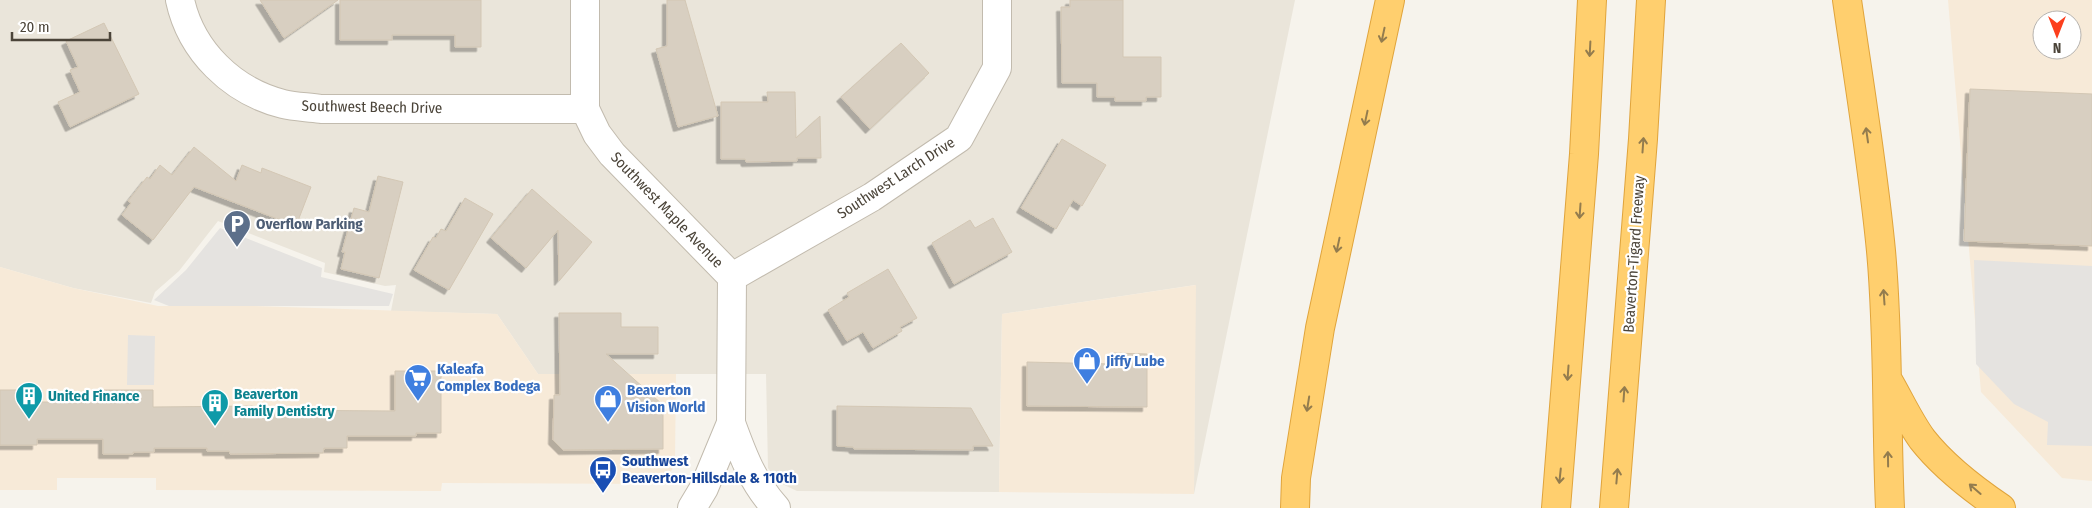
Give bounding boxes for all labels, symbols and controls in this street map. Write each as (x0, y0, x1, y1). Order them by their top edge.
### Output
scale bar (12, 10, 110, 42)
north arrow (2032, 10, 2082, 60)
text: 20 m (20, 18, 50, 36)
one-way arrow (1378, 26, 1387, 42)
text: N (2053, 39, 2061, 56)
one-way arrow (1585, 40, 1594, 56)
street label: Southwest Beech Drive (302, 97, 442, 117)
one-way arrow (1361, 109, 1370, 125)
one-way arrow (1861, 128, 1871, 144)
street label: Southwest Larch Drive (834, 133, 958, 223)
one-way arrow (1638, 137, 1647, 153)
street label: Southwest Maple Avenue (607, 148, 727, 272)
street label: Beaverton-Tigard Freeway (1620, 175, 1648, 333)
one-way arrow (1575, 203, 1584, 219)
parking icon: Overflow Parking (222, 209, 252, 248)
place label: Overflow Parking (256, 215, 363, 233)
one-way arrow (1333, 236, 1342, 252)
one-way arrow (1879, 289, 1888, 305)
shop icon: Jiffy Lube (1072, 346, 1102, 385)
place label: Jiffy Lube (1105, 352, 1165, 370)
place label: Kaleafa Complex Bodega (437, 360, 541, 395)
supermarket icon: Kaleafa Complex Bodega (403, 363, 433, 402)
one-way arrow (1563, 365, 1573, 381)
building icon: United Finance (14, 381, 44, 420)
place label: Beaverton Vision World (626, 381, 705, 416)
shop icon: Beaverton Vision World (593, 384, 623, 423)
place label: Beaverton Family Dentistry (234, 385, 336, 420)
place label: United Finance (48, 387, 140, 405)
one-way arrow (1619, 387, 1629, 403)
building icon: Beaverton Family Dentistry (200, 388, 230, 427)
one-way arrow (1302, 396, 1312, 412)
place label: Southwest Beaverton-Hillsdale & 110th (622, 452, 797, 487)
one-way arrow (1883, 452, 1893, 468)
bus stop icon: Southwest Beaverton-Hillsdale & 110th (588, 455, 618, 494)
one-way arrow (1555, 468, 1564, 484)
one-way arrow (1613, 468, 1622, 484)
one-way arrow (1969, 484, 1982, 495)

